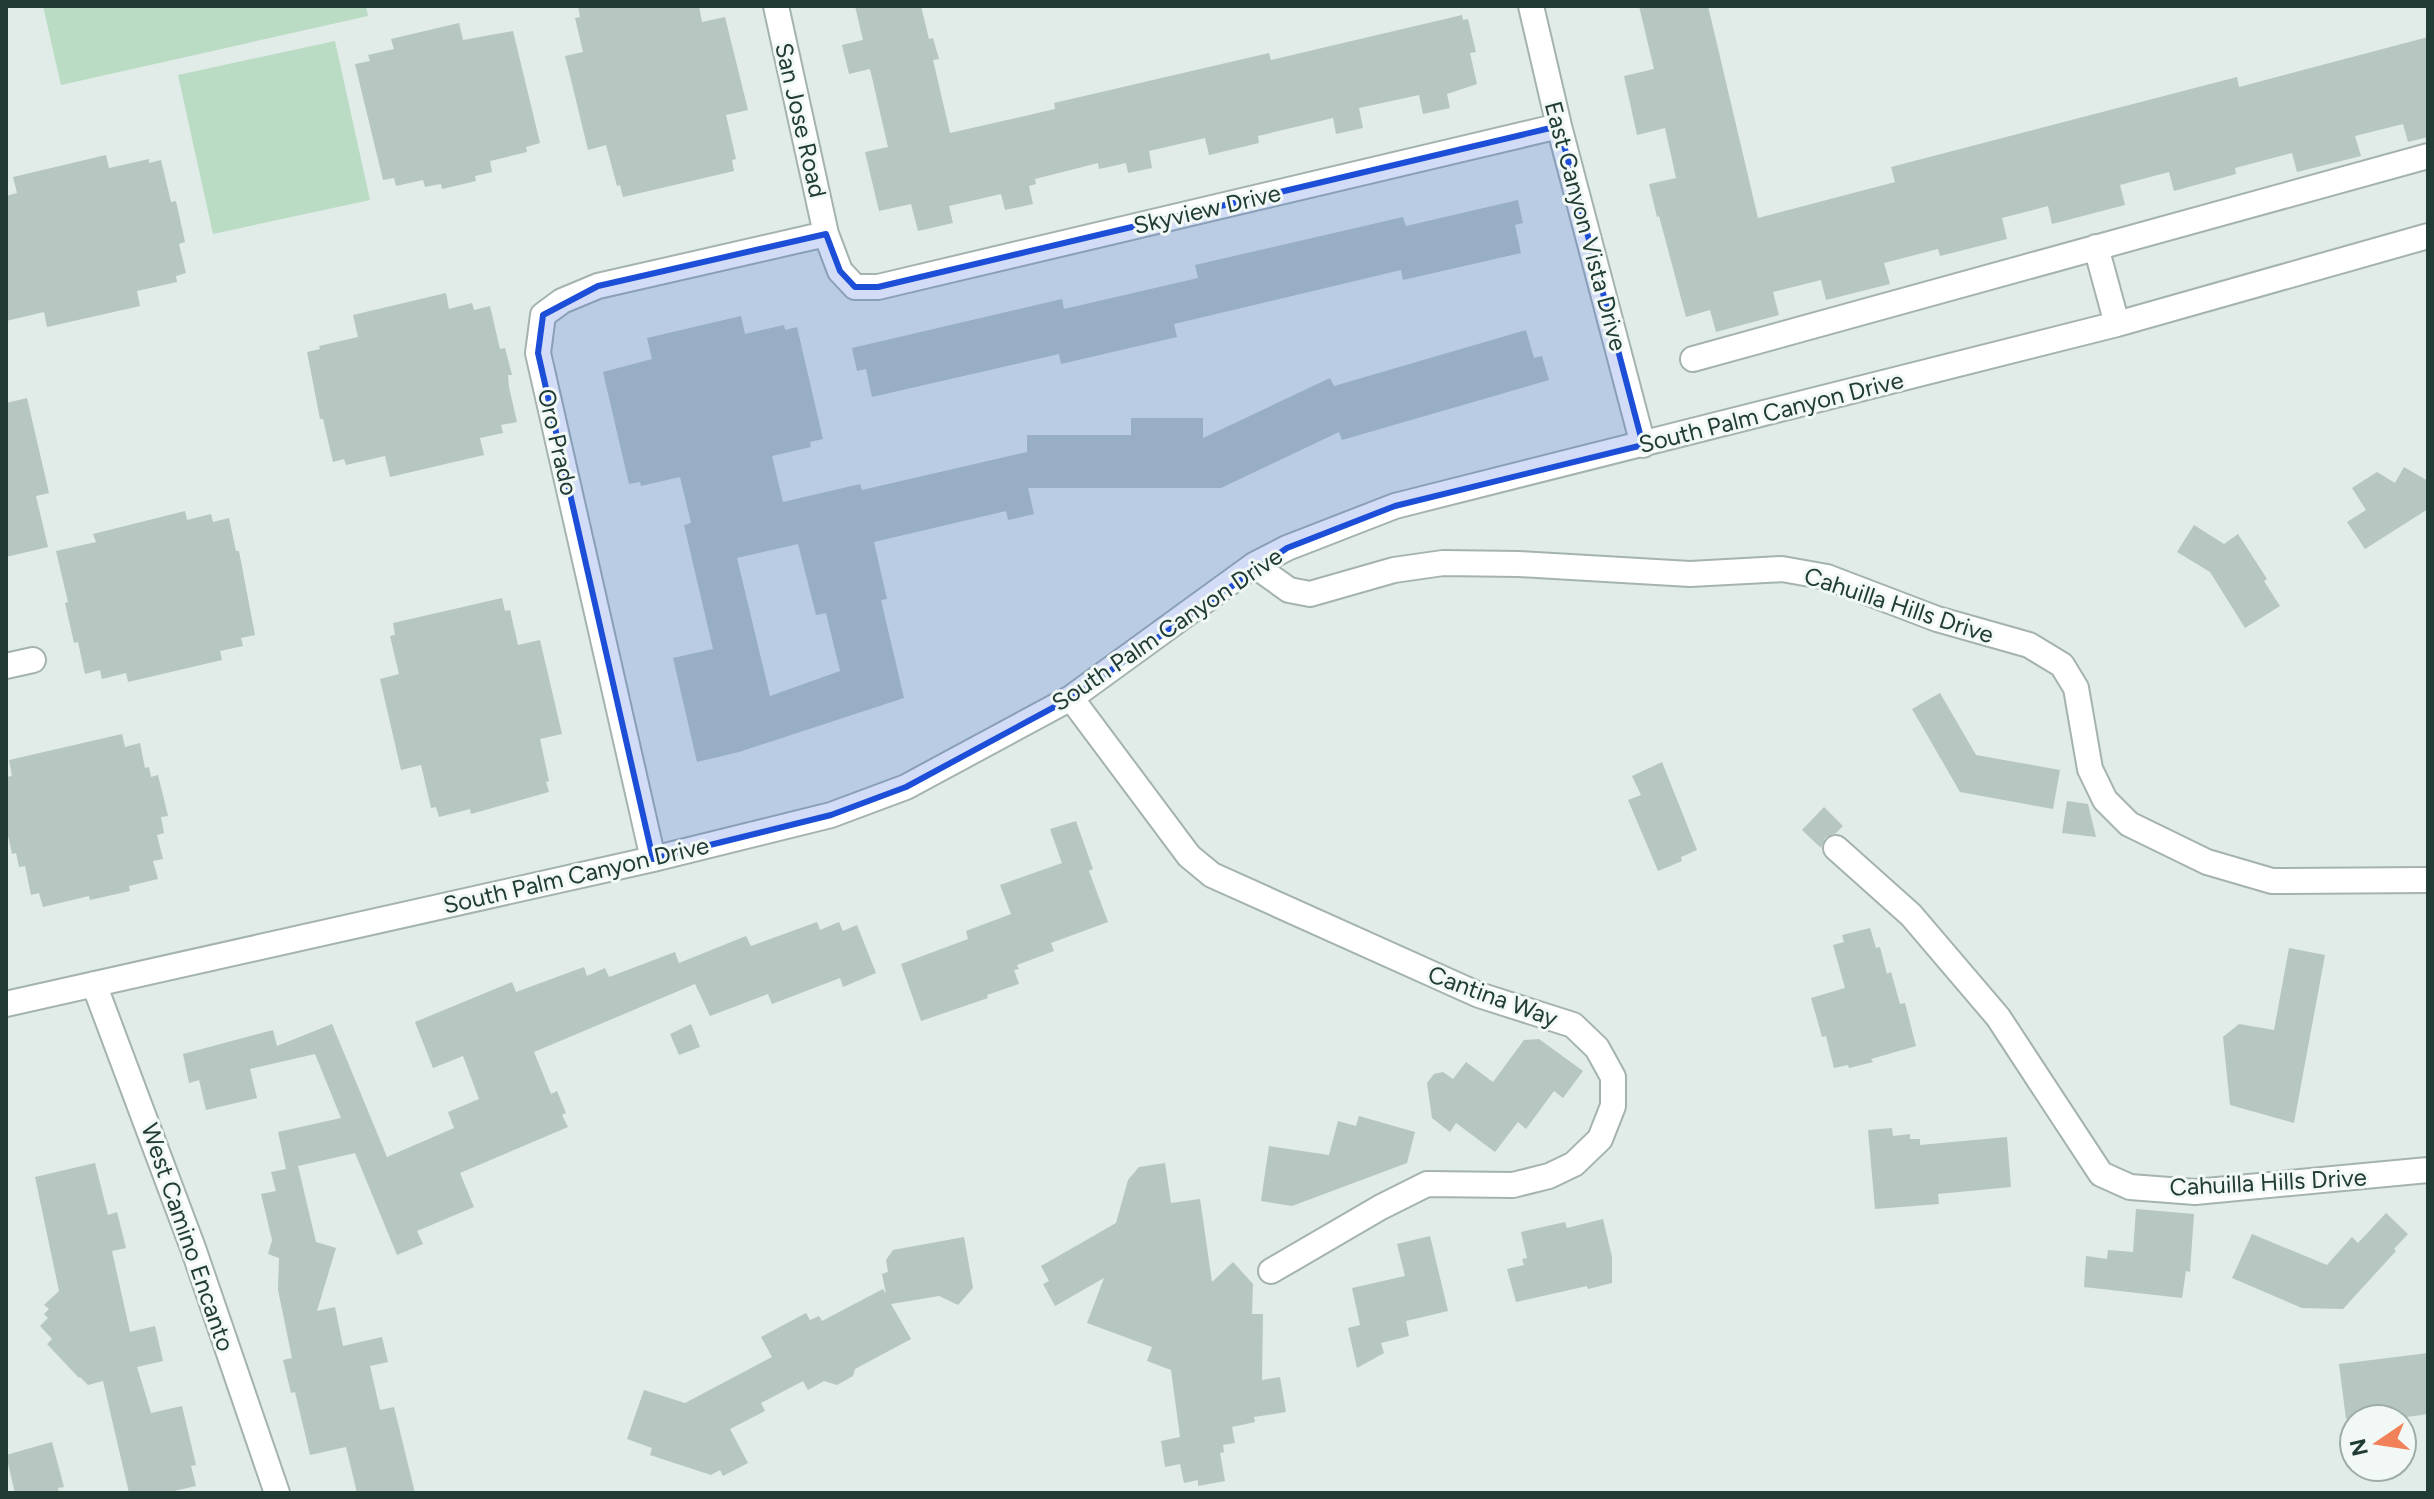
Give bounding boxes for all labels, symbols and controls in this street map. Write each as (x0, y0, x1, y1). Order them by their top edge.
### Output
street label: San Jose Road (769, 40, 833, 200)
street label: East Canyon Vista Drive (1539, 98, 1633, 354)
street label: Skyview Drive (1131, 178, 1283, 240)
street label: South Palm Canyon Drive (1636, 365, 1906, 459)
street label: Oro Prado (532, 386, 584, 498)
street label: South Palm Canyon Drive (1046, 541, 1288, 717)
street label: Cahuilla Hills Drive (1801, 561, 1997, 649)
street label: South Palm Canyon Drive (440, 830, 712, 920)
street label: Cantina Way (1424, 959, 1562, 1033)
street label: West Camino Encanto (135, 1119, 241, 1355)
street label: Cahuilla Hills Drive (2169, 1162, 2367, 1202)
north arrow (2338, 1403, 2418, 1483)
text: N (2344, 1436, 2374, 1459)

